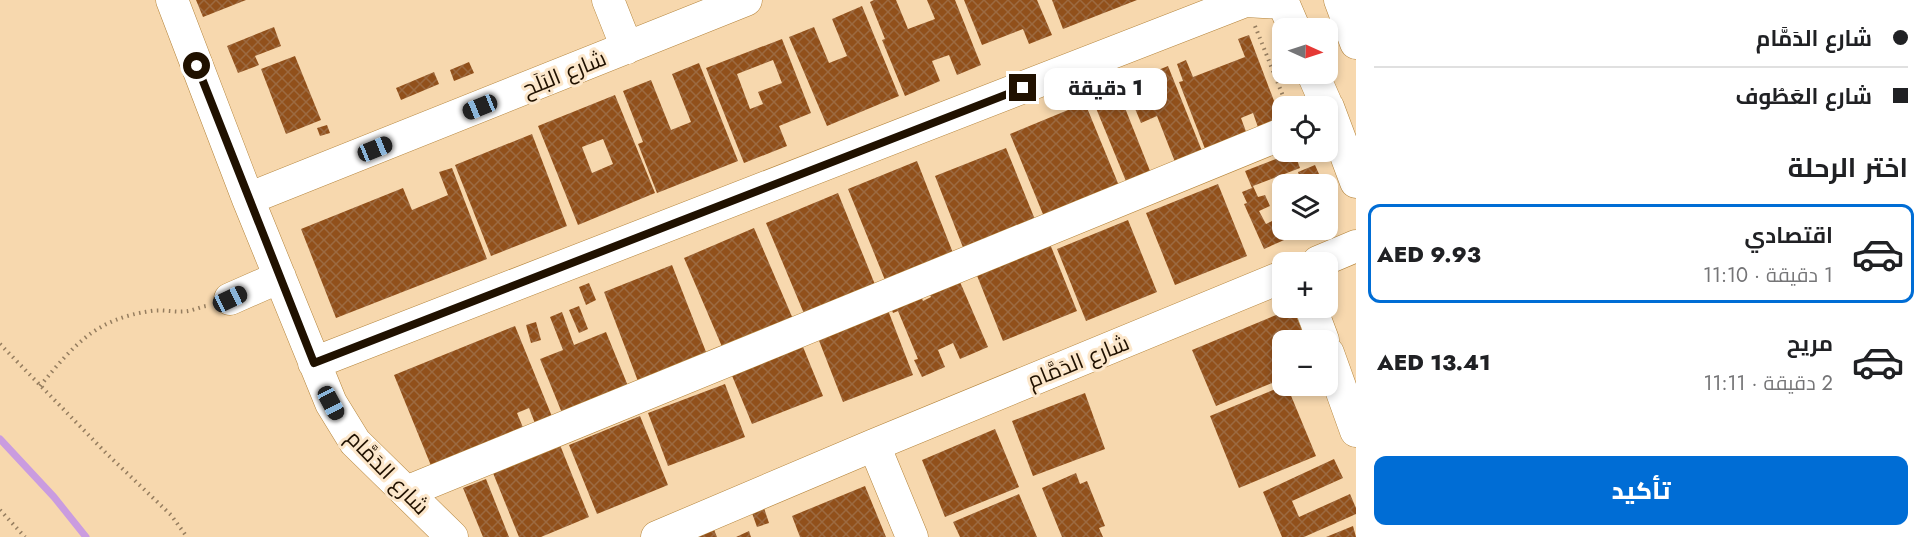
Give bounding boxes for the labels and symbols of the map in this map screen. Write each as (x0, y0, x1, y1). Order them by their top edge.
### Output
north arrow (1272, 18, 1338, 84)
street label: شارع البَلَح (517, 42, 611, 104)
route start (183, 52, 210, 79)
callout: 1 دقيقة (1044, 67, 1167, 109)
route end (1009, 74, 1036, 101)
car (460, 92, 500, 122)
car (355, 134, 395, 164)
car (210, 283, 250, 315)
street label: شارع الدَمَّام (1022, 326, 1134, 396)
car (315, 383, 347, 423)
street label: شارع الدَمَّام (339, 422, 437, 522)

